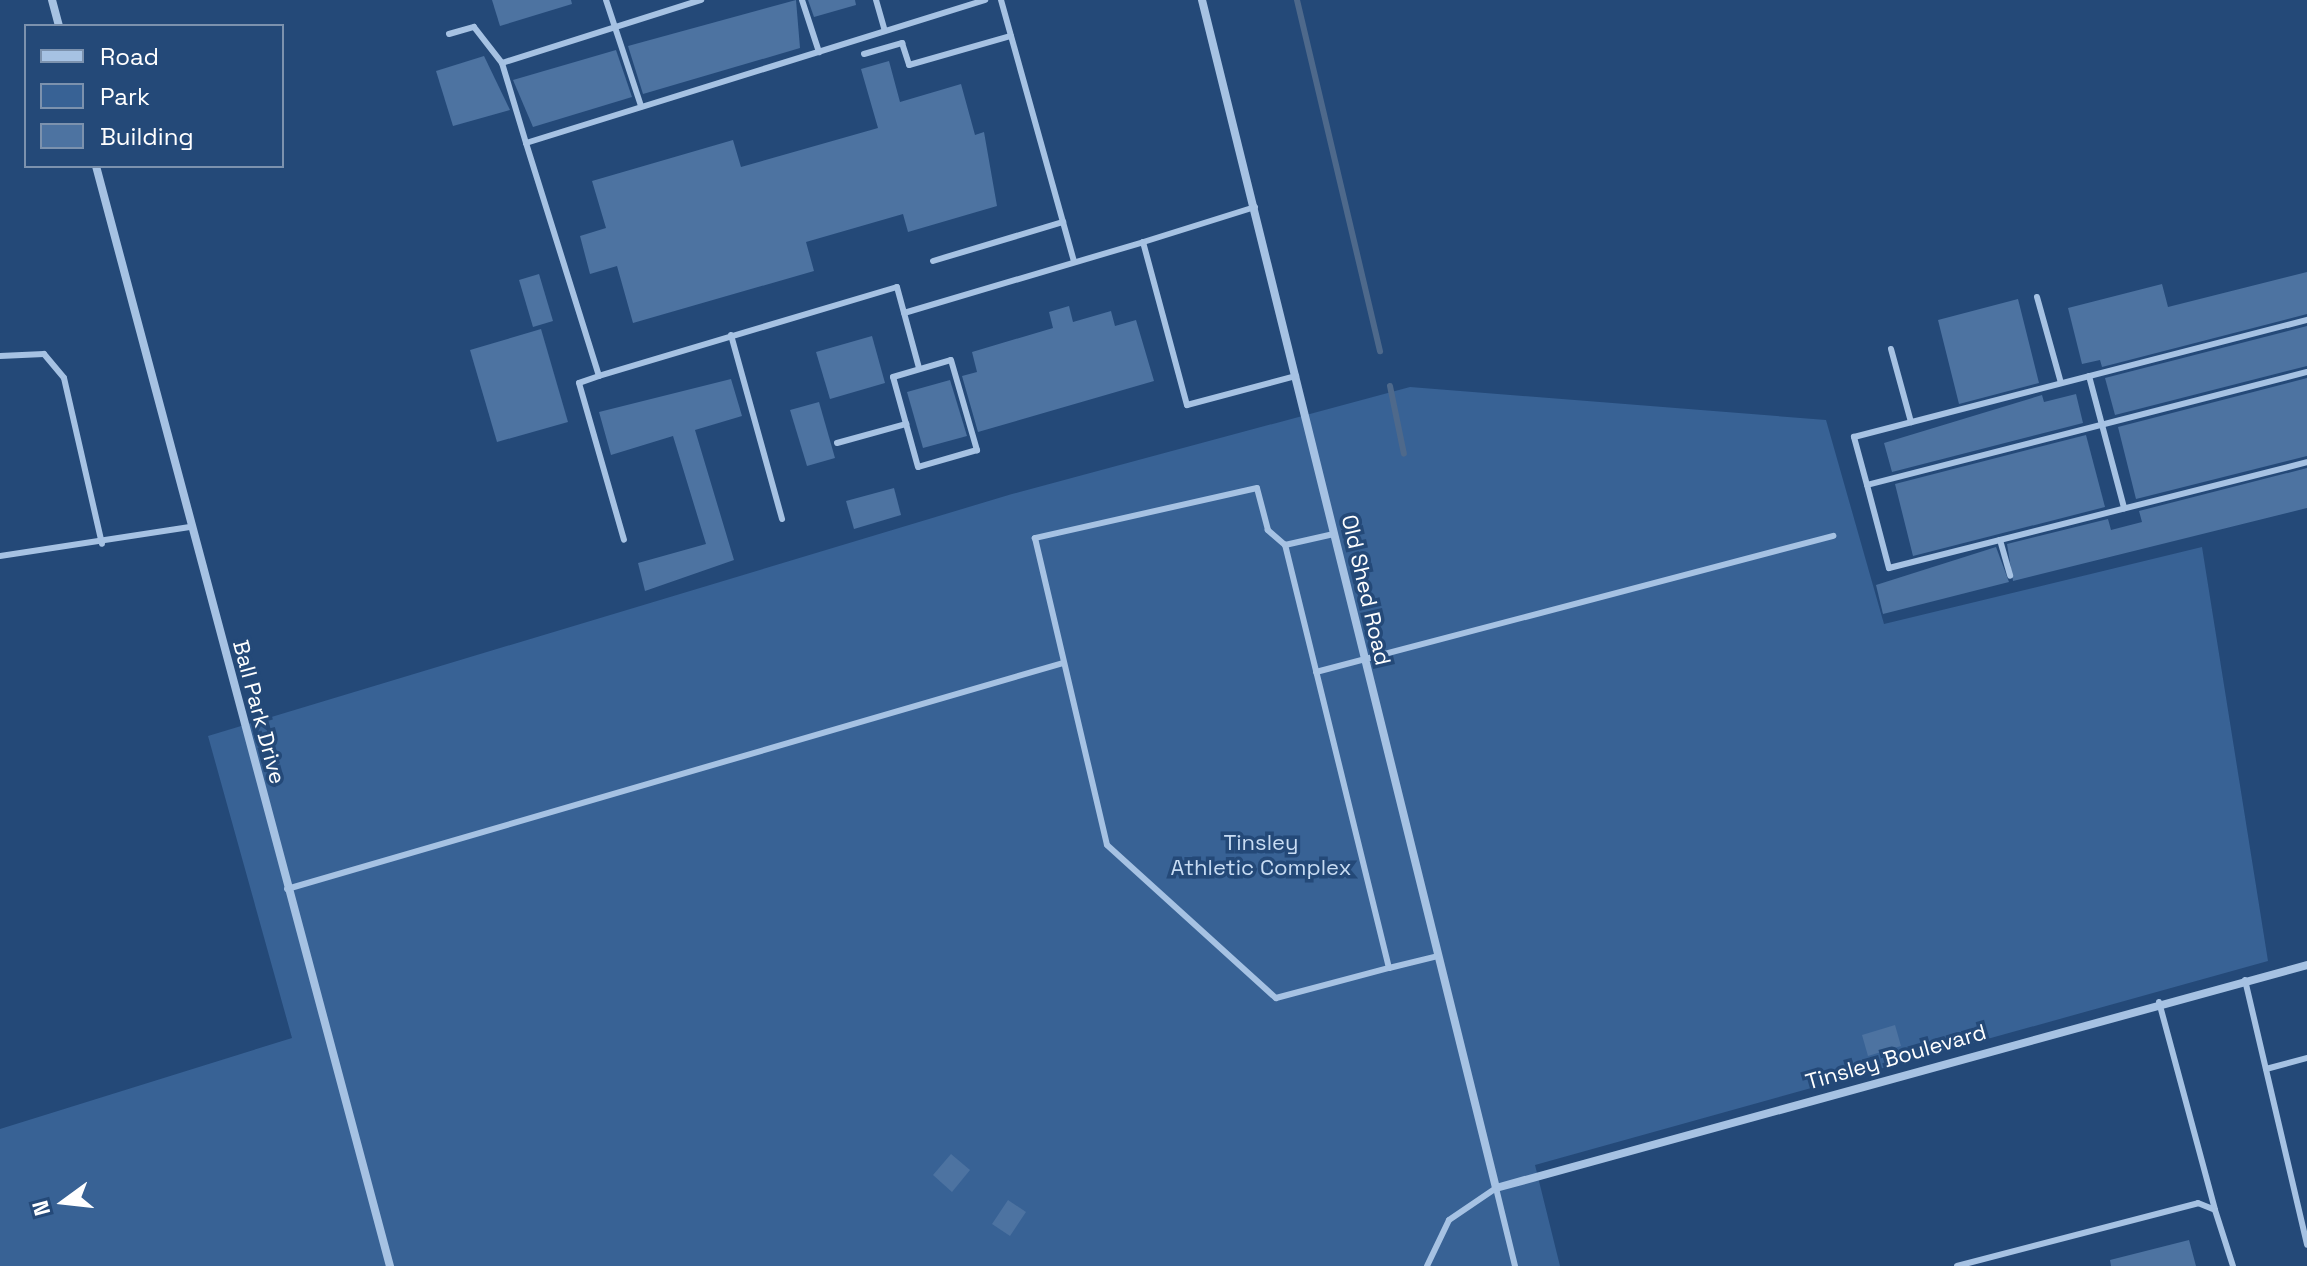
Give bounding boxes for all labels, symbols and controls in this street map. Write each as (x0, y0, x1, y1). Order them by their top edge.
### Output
legend (24, 24, 284, 168)
text: Road (100, 41, 159, 72)
text: Park (100, 81, 150, 112)
text: Building (100, 121, 194, 152)
street label: Old Shed Road (1336, 512, 1396, 668)
street label: Ball Park Drive (227, 637, 291, 787)
park label: Tinsley Athletic Complex (1171, 829, 1351, 880)
street label: Tinsley Boulevard (1803, 1019, 1989, 1095)
north arrow (24, 1162, 104, 1242)
text: N (25, 1197, 56, 1219)

